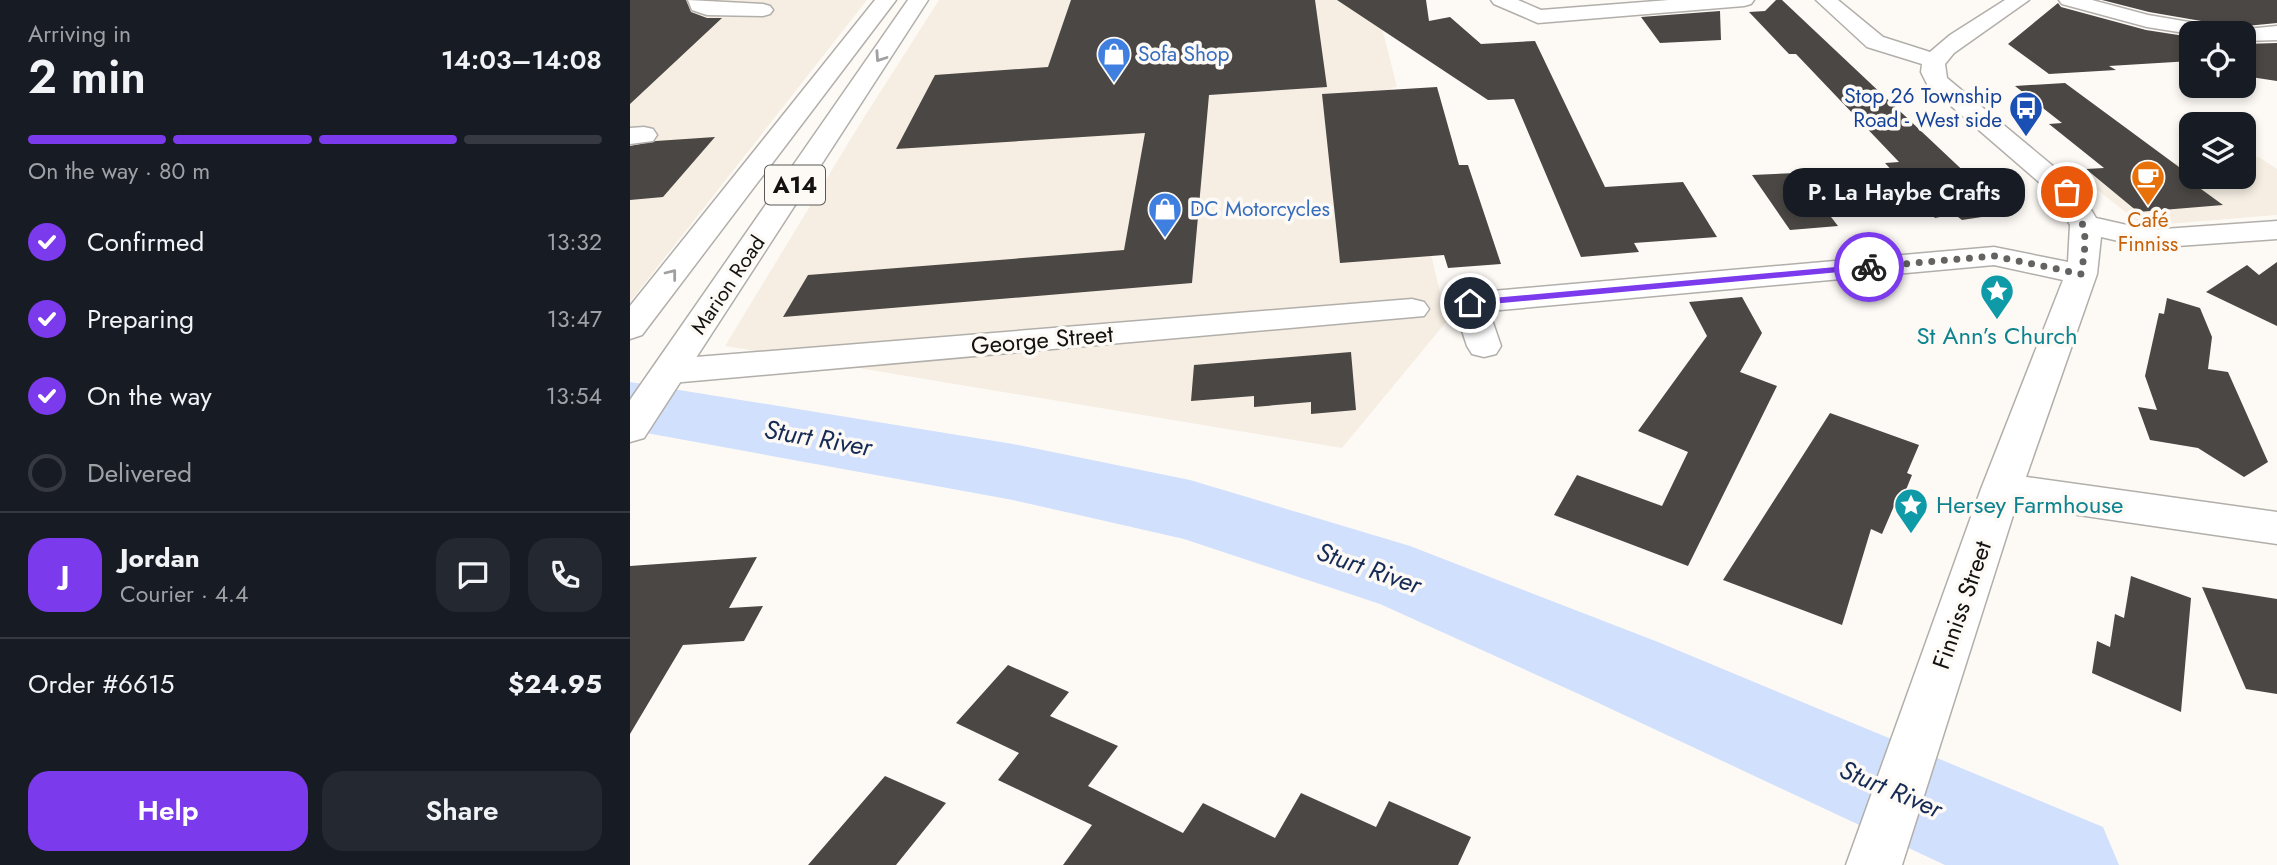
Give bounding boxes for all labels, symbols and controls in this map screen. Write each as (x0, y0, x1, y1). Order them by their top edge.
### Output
text: Arriving in (28, 17, 131, 51)
map controls (2179, 21, 2256, 189)
button: locate (2179, 21, 2256, 98)
shop icon: Sofa Shop (1095, 35, 1133, 84)
place label: Sofa Shop (1138, 39, 1229, 69)
text: 14:03–14:08 (441, 41, 602, 79)
text: 2 min (28, 44, 146, 110)
one-way arrow (876, 49, 888, 62)
place label: Stop 26 Township Road - West side (1844, 81, 2002, 135)
bus stop icon: Stop 26 Township Road - West side (2007, 89, 2045, 138)
button: layers (2179, 112, 2256, 189)
text: On the way · 80 m (28, 154, 210, 188)
cafe icon: Café Finniss (2129, 158, 2167, 207)
pin (2037, 162, 2097, 222)
road number: A14 (765, 166, 825, 204)
callout: P. La Haybe Crafts (1784, 168, 2025, 216)
icon: bag (2048, 173, 2086, 211)
text: P. La Haybe Crafts (1808, 175, 2000, 209)
shop icon: DC Motorcycles (1146, 190, 1184, 239)
place label: DC Motorcycles (1190, 194, 1330, 224)
place label: Café Finniss (2118, 205, 2178, 259)
icon: check (28, 223, 66, 261)
text: Confirmed (87, 223, 204, 261)
text: 13:32 (547, 225, 602, 259)
street label: Marion Road (684, 229, 772, 341)
courier (1834, 232, 1904, 302)
icon: bike (1850, 248, 1888, 286)
one-way arrow (663, 270, 676, 282)
place icon: St Ann’s Church (1978, 272, 2016, 321)
pin (1440, 273, 1500, 333)
icon: home (1451, 284, 1489, 322)
icon: check (28, 300, 66, 338)
text: Preparing (87, 300, 194, 338)
text: 13:47 (547, 302, 602, 336)
street label: George Street (969, 316, 1115, 363)
place label: St Ann’s Church (1916, 318, 2078, 353)
icon: check (28, 377, 66, 415)
text: On the way (87, 377, 212, 415)
text: 13:54 (546, 379, 602, 413)
water label: Sturt River (761, 410, 876, 466)
text: Delivered (87, 454, 192, 492)
place icon: Hersey Farmhouse (1892, 486, 1930, 535)
place label: Hersey Farmhouse (1936, 487, 2123, 522)
water label: Sturt River (1311, 532, 1428, 604)
street label: Finniss Street (1923, 536, 2000, 674)
button: chat (436, 538, 510, 612)
button: phone (528, 538, 602, 612)
text: Jordan (120, 539, 200, 577)
text: J (61, 556, 69, 594)
text: Courier · 4.4 (120, 577, 248, 611)
text: Order #6615 (28, 665, 174, 703)
text: $24.95 (508, 665, 602, 703)
water label: Sturt River (1834, 750, 1950, 828)
button: Help (28, 771, 308, 851)
button: Share (322, 771, 602, 851)

